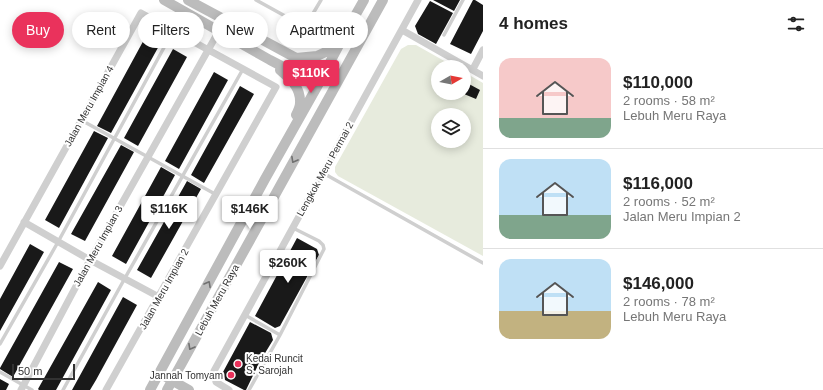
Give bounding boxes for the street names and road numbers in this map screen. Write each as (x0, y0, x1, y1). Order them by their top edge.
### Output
street label: Jalan Meru Impian 4 (62, 63, 116, 148)
street label: Lengkok Meru Permai 2 (294, 120, 356, 218)
street label: Jalan Meru Impian 3 (71, 203, 125, 288)
street label: Jalan Meru Impian 2 (137, 246, 191, 331)
street label: Lebuh Meru Raya (193, 262, 241, 337)

